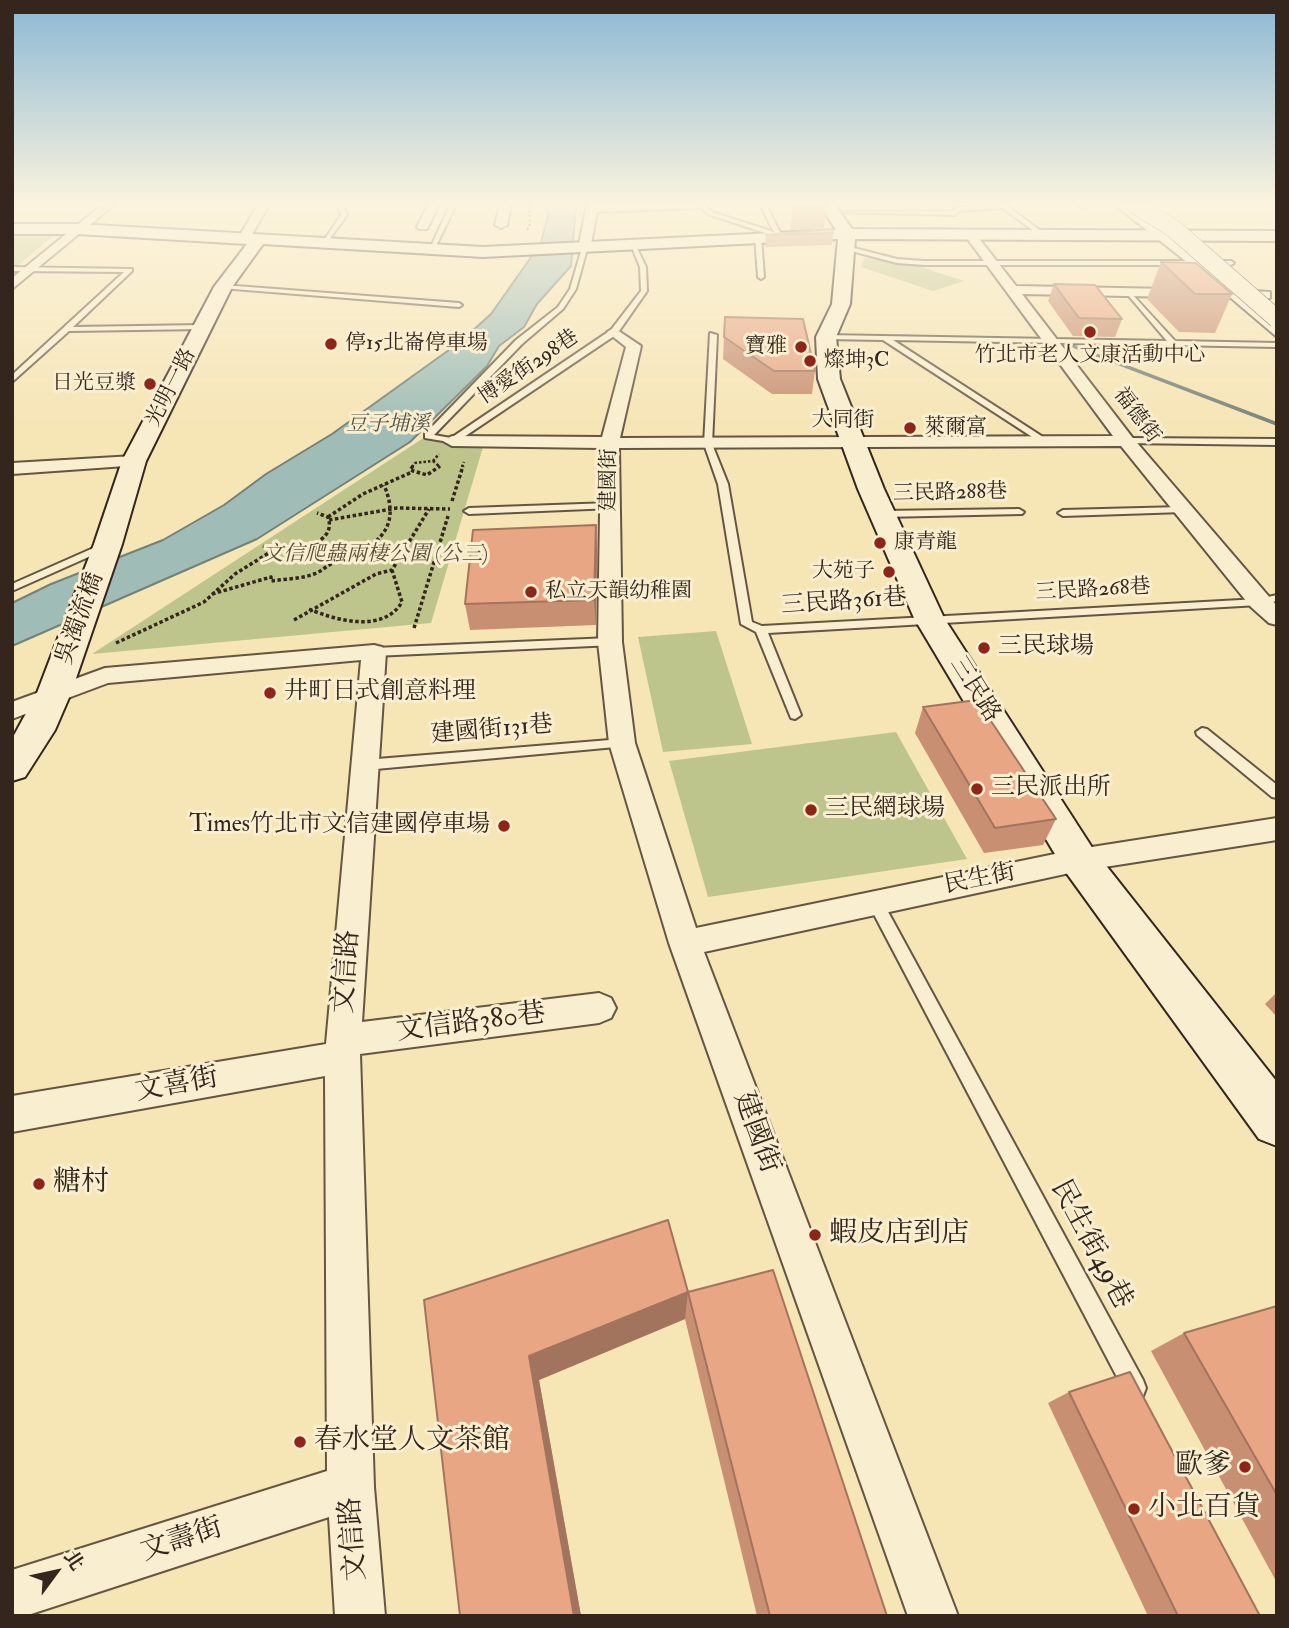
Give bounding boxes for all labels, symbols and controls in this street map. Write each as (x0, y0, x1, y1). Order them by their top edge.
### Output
marker: 竹北市老人文康活動中心 (1082, 324, 1098, 340)
street label: 博愛街298巷 (474, 325, 584, 411)
place label: 停15北崙停車場 (345, 331, 488, 357)
place label: 寶雅 (745, 334, 787, 360)
marker: 停15北崙停車場 (323, 336, 339, 352)
marker: 寶雅 (793, 339, 809, 355)
place label: 竹北市老人文康活動中心 (975, 343, 1205, 369)
street label: 光明一路 (142, 345, 202, 431)
place label: 燦坤3C (824, 348, 889, 374)
marker: 燦坤3C (802, 353, 818, 369)
place label: 日光豆漿 (52, 371, 136, 397)
marker: 日光豆漿 (142, 376, 158, 392)
street label: 福德街 (1107, 383, 1165, 449)
street label: 大同街 (812, 408, 874, 434)
water label: 豆子埔溪 (346, 412, 430, 438)
place label: 萊爾富 (924, 415, 987, 441)
marker: 萊爾富 (902, 420, 918, 436)
street label: 建國街 (597, 448, 623, 512)
street label: 三民路288巷 (893, 480, 1007, 508)
place label: 康青龍 (894, 530, 957, 556)
marker: 康青龍 (872, 535, 888, 551)
park label: 文信爬蟲兩棲公園 (公三) (262, 542, 488, 568)
place label: 大苑子 (812, 559, 875, 585)
marker: 大苑子 (881, 564, 897, 580)
street label: 吳濁流橋 (51, 569, 111, 669)
street label: 三民路268巷 (1035, 575, 1151, 607)
place label: 私立天韻幼稚園 (545, 579, 692, 605)
marker: 私立天韻幼稚園 (523, 584, 539, 600)
street label: 三民路361巷 (780, 584, 908, 622)
place label: 三民球場 (998, 634, 1094, 662)
marker: 三民球場 (976, 640, 992, 656)
street label: 三民路 (943, 652, 1005, 728)
place label: 井町日式創意料理 (284, 679, 476, 707)
marker: 井町日式創意料理 (262, 685, 278, 701)
street label: 建國街131巷 (430, 711, 554, 751)
place label: 三民派出所 (991, 775, 1111, 803)
marker: 三民派出所 (969, 781, 985, 797)
place label: 三民網球場 (825, 796, 945, 824)
marker: 三民網球場 (803, 802, 819, 818)
place label: Times竹北市文信建國停車場 (189, 812, 490, 840)
marker: Times竹北市文信建國停車場 (496, 818, 512, 834)
street label: 民生街 (942, 859, 1018, 901)
street label: 文信路 (328, 929, 368, 1015)
street label: 文信路380巷 (394, 998, 548, 1050)
street label: 文喜街 (133, 1062, 221, 1110)
street label: 建國街 (725, 1088, 785, 1178)
place label: 糖村 (53, 1167, 109, 1201)
street label: 民生街49巷 (1042, 1175, 1138, 1315)
marker: 糖村 (31, 1176, 47, 1192)
place label: 蝦皮店到店 (829, 1218, 969, 1252)
marker: 蝦皮店到店 (807, 1227, 823, 1243)
place label: 春水堂人文茶館 (314, 1425, 510, 1459)
marker: 春水堂人文茶館 (292, 1434, 308, 1450)
place label: 歐爹 (1175, 1450, 1231, 1484)
marker: 歐爹 (1237, 1459, 1253, 1475)
place label: 小北百貨 (1148, 1492, 1260, 1526)
street label: 文信路 (335, 1496, 375, 1582)
marker: 小北百貨 (1126, 1501, 1142, 1517)
street label: 文壽街 (137, 1512, 227, 1570)
north arrow (21, 1537, 91, 1607)
text: 北 (58, 1546, 89, 1575)

